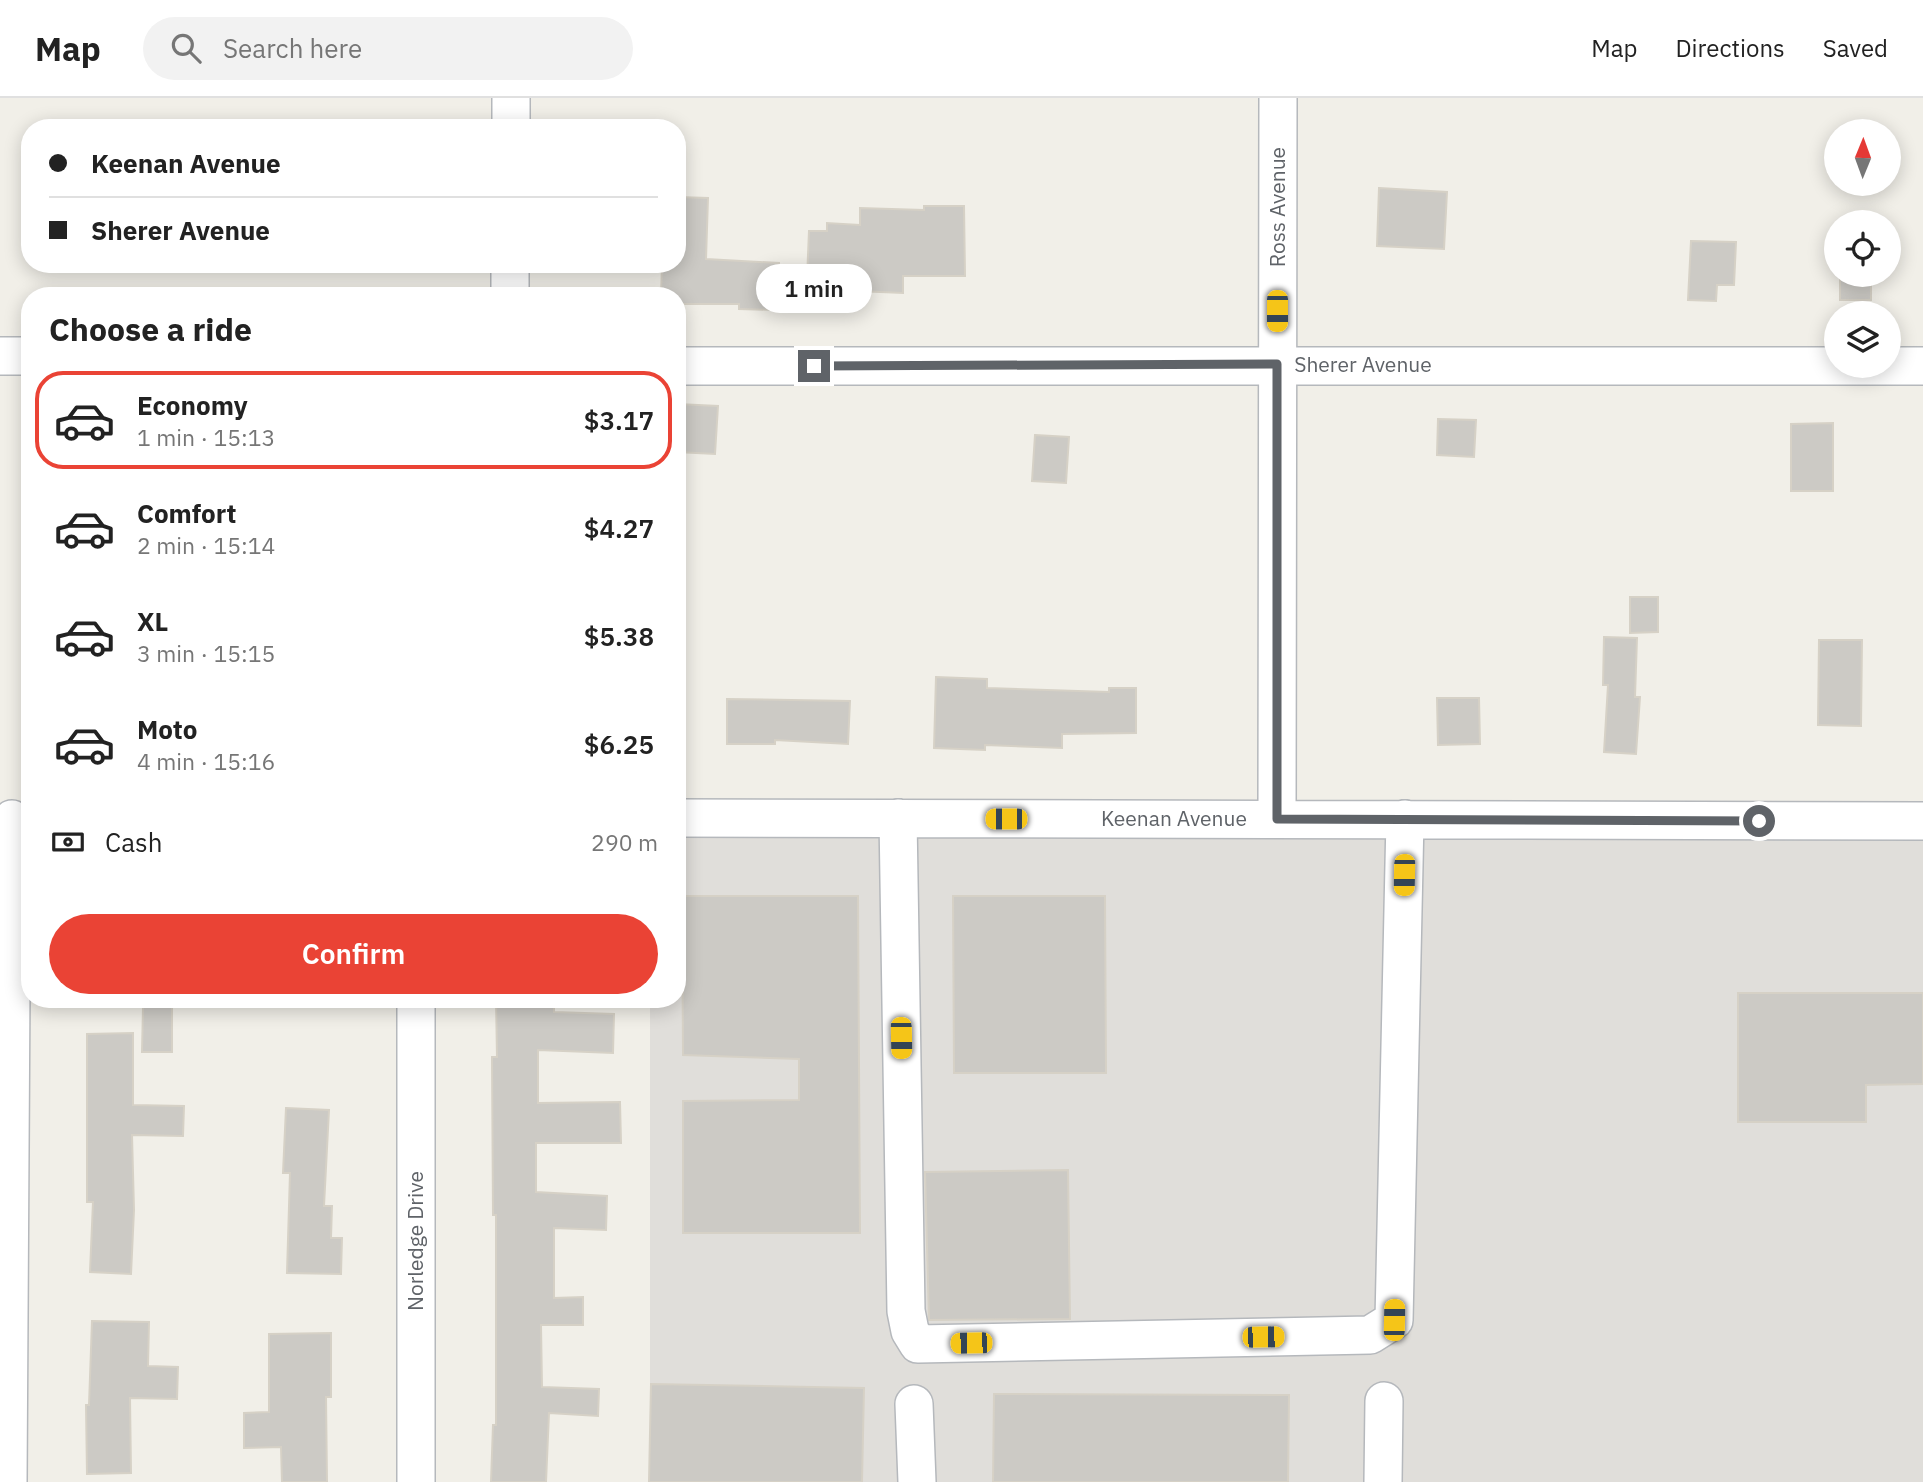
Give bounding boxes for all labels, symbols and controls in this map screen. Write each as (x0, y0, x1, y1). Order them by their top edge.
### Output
search box (143, 17, 633, 80)
text: Map (35, 27, 101, 70)
icon: search (167, 29, 205, 67)
text: Search here (223, 31, 362, 65)
text: Map (1591, 32, 1637, 64)
text: Directions (1675, 32, 1785, 64)
text: Saved (1823, 32, 1888, 64)
north arrow (1824, 119, 1900, 196)
map controls (1824, 119, 1901, 378)
text: Keenan Avenue (91, 146, 281, 180)
street label: Ross Avenue (1263, 147, 1291, 267)
button: locate (1824, 210, 1901, 287)
text: Sherer Avenue (91, 213, 270, 247)
callout: 1 min (756, 264, 872, 314)
text: 1 min (784, 273, 844, 303)
car (1267, 290, 1288, 332)
button: layers (1824, 301, 1901, 378)
text: Choose a ride (49, 308, 252, 350)
route end (798, 350, 830, 382)
street label: Sherer Avenue (1294, 350, 1432, 378)
text: Economy (137, 388, 248, 422)
icon: car (53, 389, 116, 452)
text: $3.17 (584, 403, 654, 437)
text: 1 min · 15:13 (137, 422, 275, 452)
text: Comfort (137, 496, 236, 530)
icon: car (53, 497, 116, 560)
text: $4.27 (584, 511, 654, 545)
text: 2 min · 15:14 (137, 530, 275, 560)
text: XL (137, 604, 168, 638)
icon: car (53, 605, 116, 668)
text: $5.38 (584, 619, 654, 653)
text: 3 min · 15:15 (137, 638, 275, 668)
text: Moto (137, 712, 197, 746)
icon: car (53, 713, 116, 776)
text: $6.25 (584, 727, 654, 761)
text: 4 min · 15:16 (137, 746, 275, 776)
street label: Keenan Avenue (1101, 804, 1247, 832)
route start (1743, 805, 1775, 837)
car (986, 809, 1028, 830)
icon: cash (49, 823, 87, 861)
text: Cash (105, 825, 162, 859)
text: 290 m (591, 827, 658, 857)
car (1394, 854, 1415, 896)
button: Confirm (49, 914, 658, 994)
car (891, 1017, 912, 1059)
street label: Norledge Drive (401, 1171, 429, 1311)
car (1384, 1299, 1405, 1341)
car (1242, 1326, 1285, 1348)
car (950, 1332, 993, 1354)

